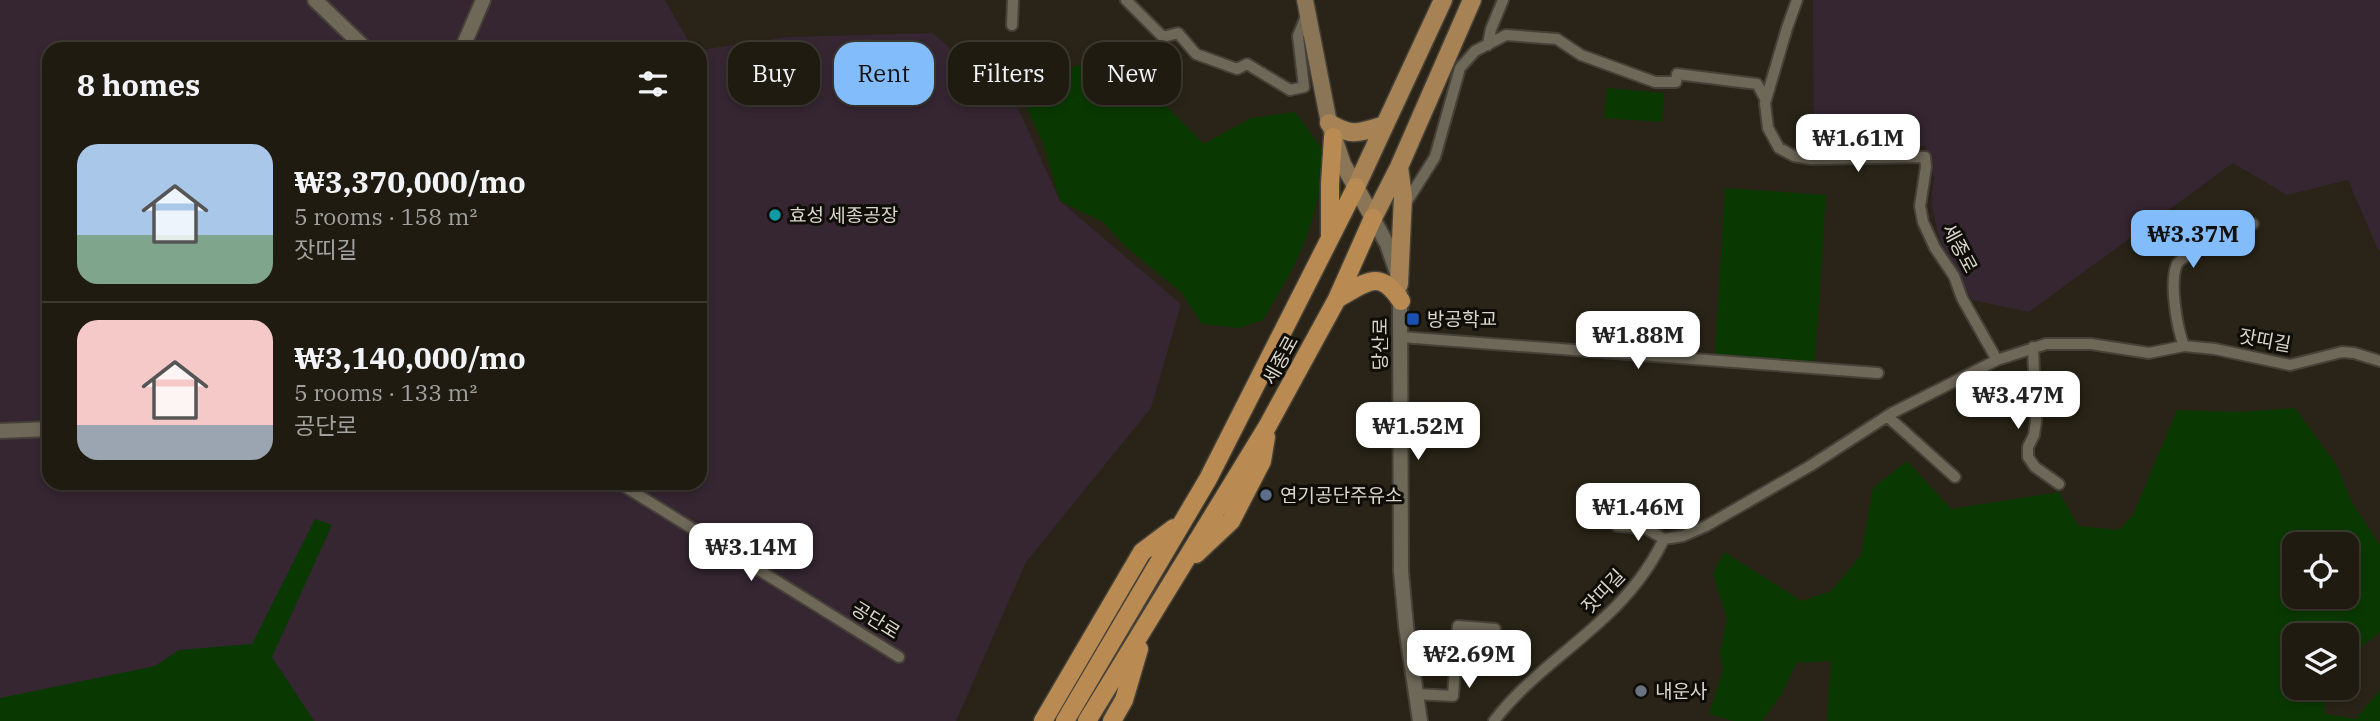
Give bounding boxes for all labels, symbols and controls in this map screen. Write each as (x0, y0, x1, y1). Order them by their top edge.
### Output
chip: Buy (728, 42, 820, 105)
chip: Rent (834, 42, 934, 105)
chip: Filters (948, 42, 1069, 105)
chip: New (1083, 42, 1181, 105)
text: 8 homes (77, 65, 200, 104)
icon: filters (634, 65, 672, 103)
pin: ₩1.61M (1801, 114, 1915, 174)
text: ₩1.61M (1812, 122, 1904, 152)
text: ₩3,370,000/mo (294, 162, 526, 201)
icon: home (133, 172, 217, 256)
text: 5 rooms · 158 m² (294, 201, 477, 231)
place label: 효성 세종공장 (789, 203, 898, 227)
marker: 효성 세종공장 (767, 207, 783, 223)
pin: ₩3.37M (2136, 210, 2250, 270)
text: ₩3.37M (2147, 218, 2239, 248)
street label: 세종로 (1937, 219, 1983, 277)
text: 잣띠길 (294, 234, 357, 264)
place label: 방공학교 (1427, 307, 1497, 331)
marker: 방공학교 (1405, 311, 1421, 327)
pin: ₩1.88M (1581, 312, 1695, 371)
street label: 당산로 (1368, 318, 1392, 370)
text: ₩1.88M (1592, 319, 1684, 349)
street label: 잣띠길 (2237, 324, 2293, 356)
street label: 세종로 (1257, 331, 1303, 389)
text: ₩3,140,000/mo (294, 338, 526, 377)
icon: home (133, 348, 217, 432)
pin: ₩3.47M (1961, 372, 2075, 431)
text: 5 rooms · 133 m² (294, 377, 477, 407)
text: ₩3.47M (1972, 379, 2064, 409)
pin: ₩1.52M (1361, 402, 1475, 462)
text: 공단로 (294, 410, 357, 440)
text: ₩1.52M (1372, 410, 1464, 440)
place label: 연기공단주유소 (1280, 483, 1402, 507)
pin: ₩1.46M (1581, 484, 1695, 543)
marker: 연기공단주유소 (1258, 487, 1274, 503)
text: ₩1.46M (1592, 491, 1684, 521)
pin: ₩3.14M (694, 524, 808, 583)
text: ₩3.14M (705, 531, 797, 561)
map controls (2282, 532, 2359, 700)
button: locate (2282, 532, 2359, 609)
street label: 잣띠길 (1576, 564, 1630, 618)
street label: 공단로 (847, 596, 905, 644)
button: layers (2282, 623, 2359, 700)
pin: ₩2.69M (1412, 630, 1526, 690)
text: ₩2.69M (1423, 638, 1515, 668)
place label: 내운사 (1655, 679, 1707, 703)
marker: 내운사 (1633, 683, 1649, 699)

